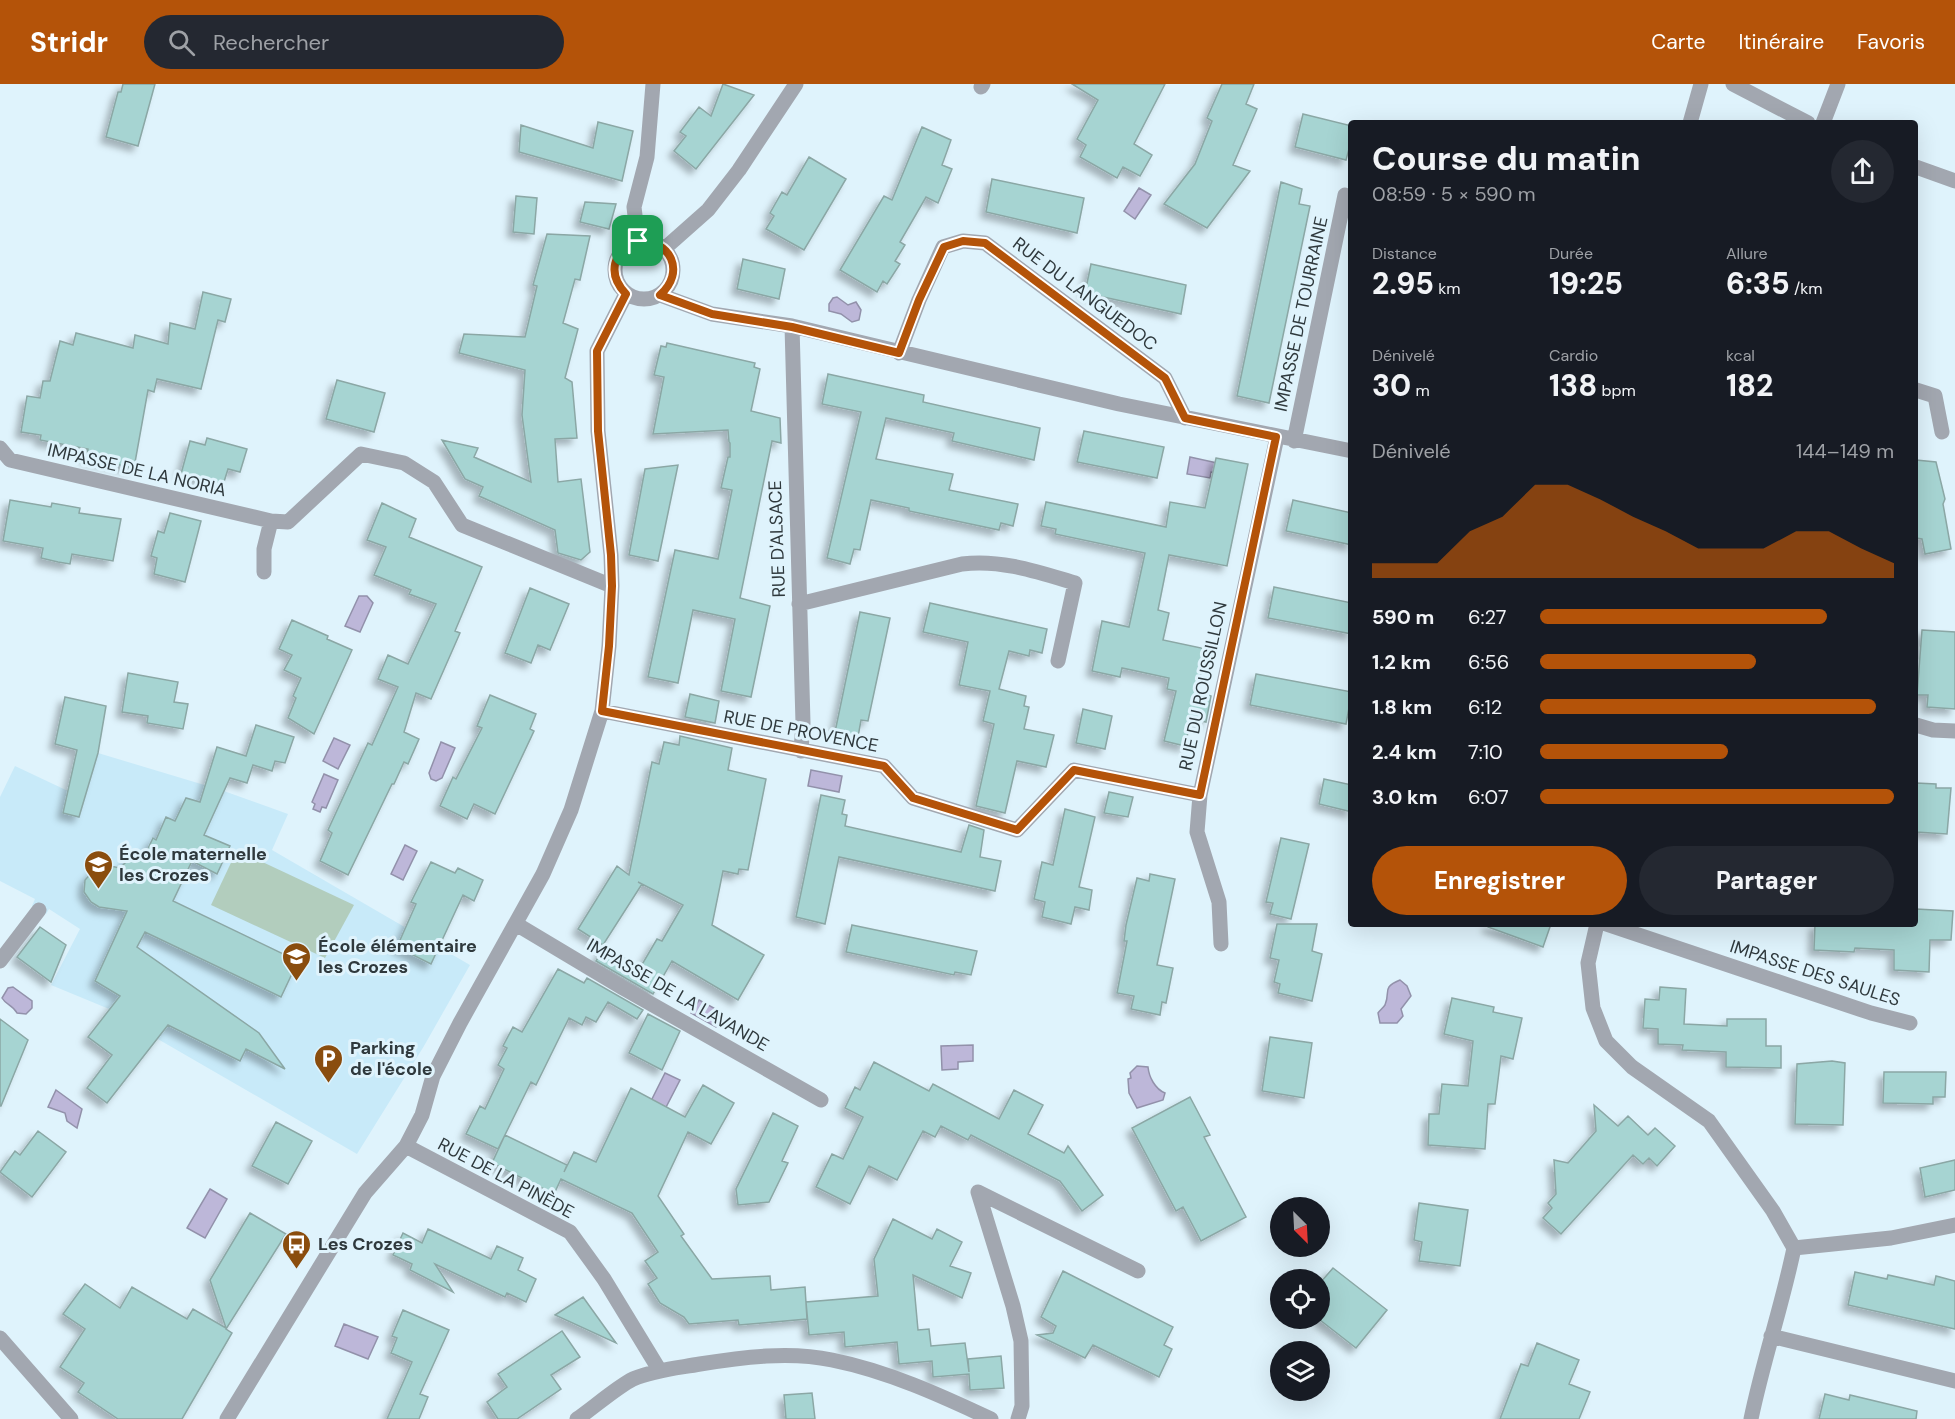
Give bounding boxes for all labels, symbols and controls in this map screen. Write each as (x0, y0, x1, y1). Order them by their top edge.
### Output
search box (144, 15, 564, 69)
text: Stridr (30, 24, 108, 61)
icon: search (165, 26, 198, 59)
text: Rechercher (213, 28, 329, 57)
text: Carte (1651, 28, 1705, 56)
text: Itinéraire (1738, 28, 1824, 56)
text: Favoris (1857, 28, 1925, 56)
text: Course du matin (1372, 137, 1640, 180)
button: share (1831, 140, 1894, 203)
text: 08:59 · 5 × 590 m (1372, 181, 1536, 207)
street label: IMPASSE DE TOURRAINE (1269, 214, 1333, 414)
pin (612, 215, 663, 266)
icon: arrive (621, 224, 654, 257)
street label: RUE DU LANGUEDOC (1008, 232, 1162, 356)
text: Distance (1372, 243, 1437, 264)
text: Durée (1549, 243, 1593, 264)
text: Allure (1726, 243, 1768, 264)
text: 2.95 (1372, 264, 1434, 303)
text: 19:25 (1549, 264, 1623, 303)
text: 6:35 (1726, 264, 1790, 303)
text: km (1434, 278, 1461, 299)
text: /km (1790, 278, 1823, 299)
text: Dénivelé (1372, 345, 1435, 366)
text: Cardio (1549, 345, 1598, 366)
text: kcal (1726, 345, 1755, 366)
text: 30 (1372, 366, 1411, 405)
text: 138 (1549, 366, 1597, 405)
text: 182 (1726, 366, 1773, 405)
text: m (1411, 380, 1430, 401)
text: bpm (1597, 380, 1636, 401)
street label: IMPASSE DE LA NORIA (45, 438, 229, 502)
text: Dénivelé (1372, 438, 1451, 464)
text: 144–149 m (1796, 438, 1894, 464)
street label: RUE D'ALSACE (763, 480, 791, 598)
street label: RUE DU ROUSSILLON (1173, 599, 1233, 773)
text: 590 m (1372, 604, 1434, 630)
text: 6:27 (1468, 604, 1506, 630)
text: 1.2 km (1372, 649, 1431, 675)
text: 6:56 (1468, 649, 1509, 675)
text: 1.8 km (1372, 694, 1432, 720)
text: 6:12 (1468, 694, 1502, 720)
street label: RUE DE PROVENCE (722, 704, 880, 758)
text: 2.4 km (1372, 739, 1437, 765)
text: 7:10 (1468, 739, 1503, 765)
text: 3.0 km (1372, 784, 1437, 810)
text: 6:07 (1468, 784, 1509, 810)
place label: École maternelle les Crozes (119, 842, 267, 887)
button: Enregistrer (1372, 846, 1627, 915)
button: Partager (1639, 846, 1894, 915)
school or university icon: École maternelle les Crozes (82, 848, 114, 890)
street label: IMPASSE DE LA LAVANDE (583, 933, 773, 1057)
place label: École élémentaire les Crozes (318, 934, 477, 979)
street label: IMPASSE DES SAULES (1727, 934, 1903, 1012)
school or university icon: École élémentaire les Crozes (281, 940, 313, 982)
place label: Parking de l'école (350, 1036, 433, 1081)
parking icon: Parking de l'école (313, 1042, 345, 1084)
street label: RUE DE LA PINÈDE (434, 1132, 578, 1224)
north arrow (1270, 1197, 1330, 1257)
map controls (1270, 1197, 1330, 1401)
bus stop icon: Les Crozes (281, 1228, 313, 1270)
place label: Les Crozes (318, 1232, 413, 1256)
button: locate (1270, 1269, 1330, 1329)
button: layers (1270, 1341, 1330, 1401)

